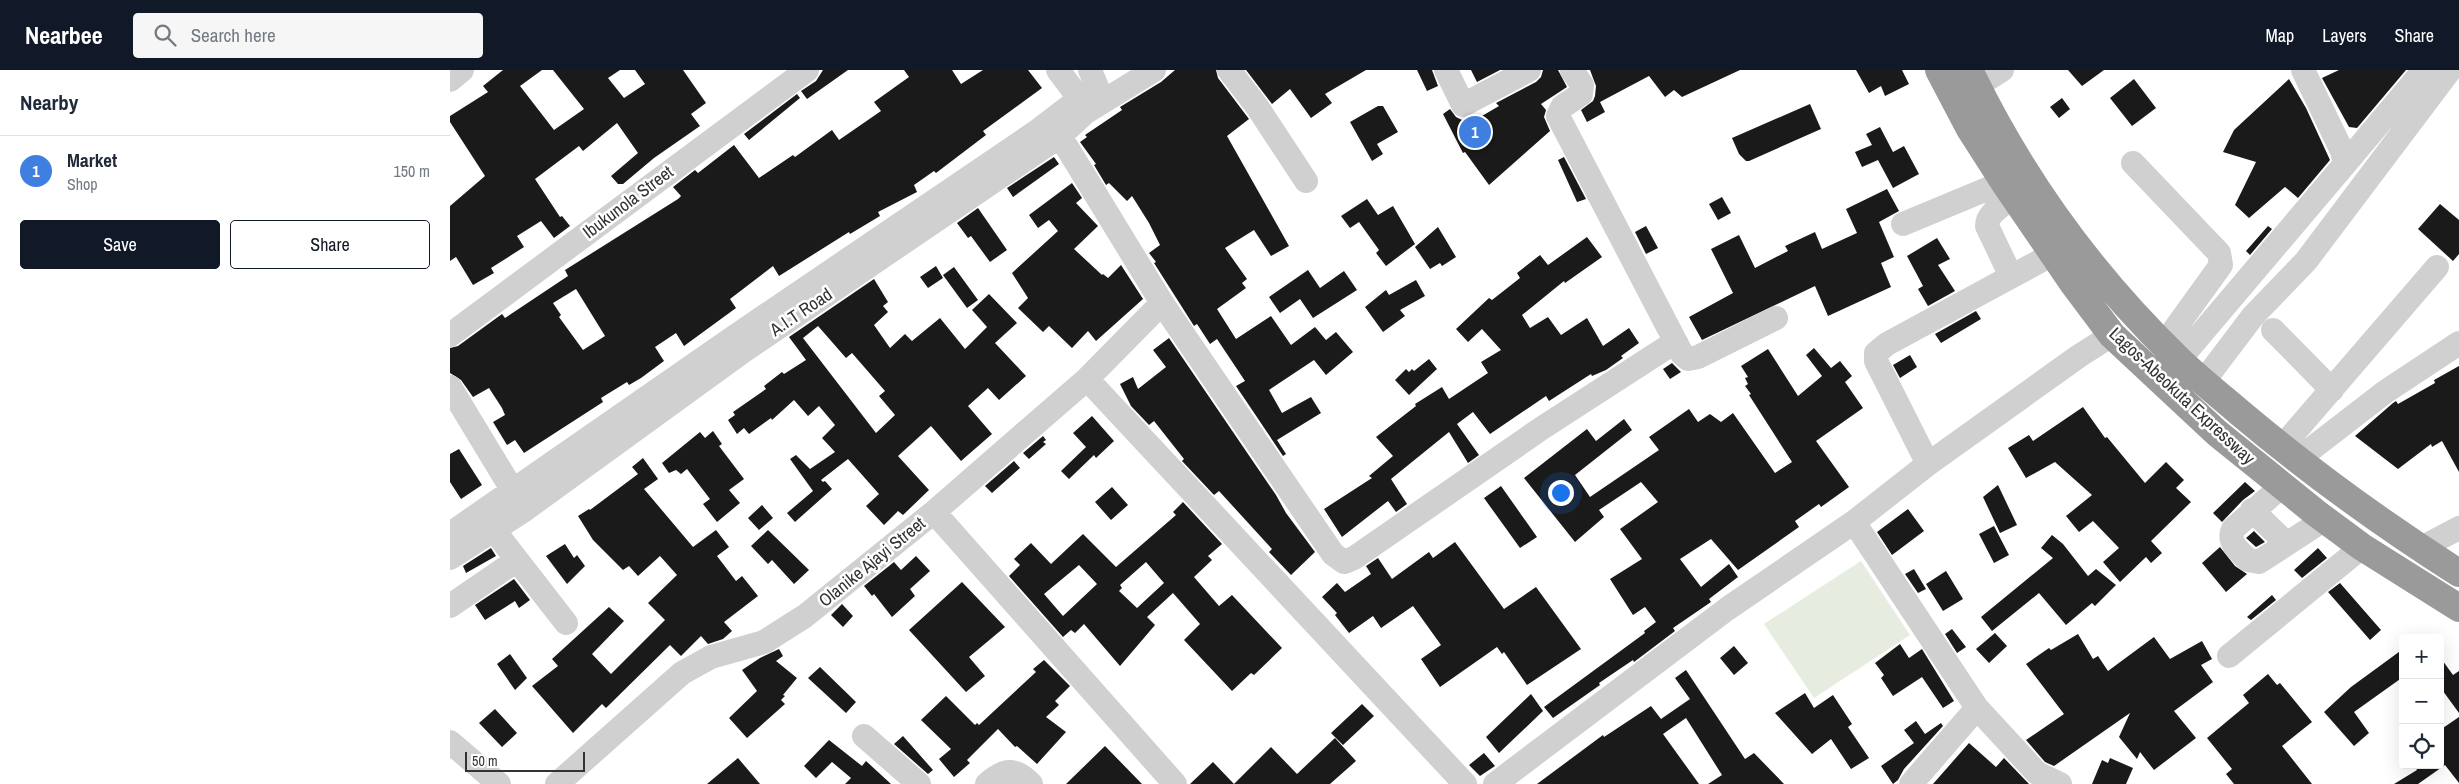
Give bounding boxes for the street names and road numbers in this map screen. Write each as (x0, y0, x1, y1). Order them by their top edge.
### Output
street label: Ibukunola Street (577, 159, 678, 244)
street label: A.I.T Road (764, 282, 837, 342)
street label: Lagos-Abeokuta Expressway (2104, 321, 2261, 470)
street label: Olanike Ajayi Street (813, 511, 930, 612)

